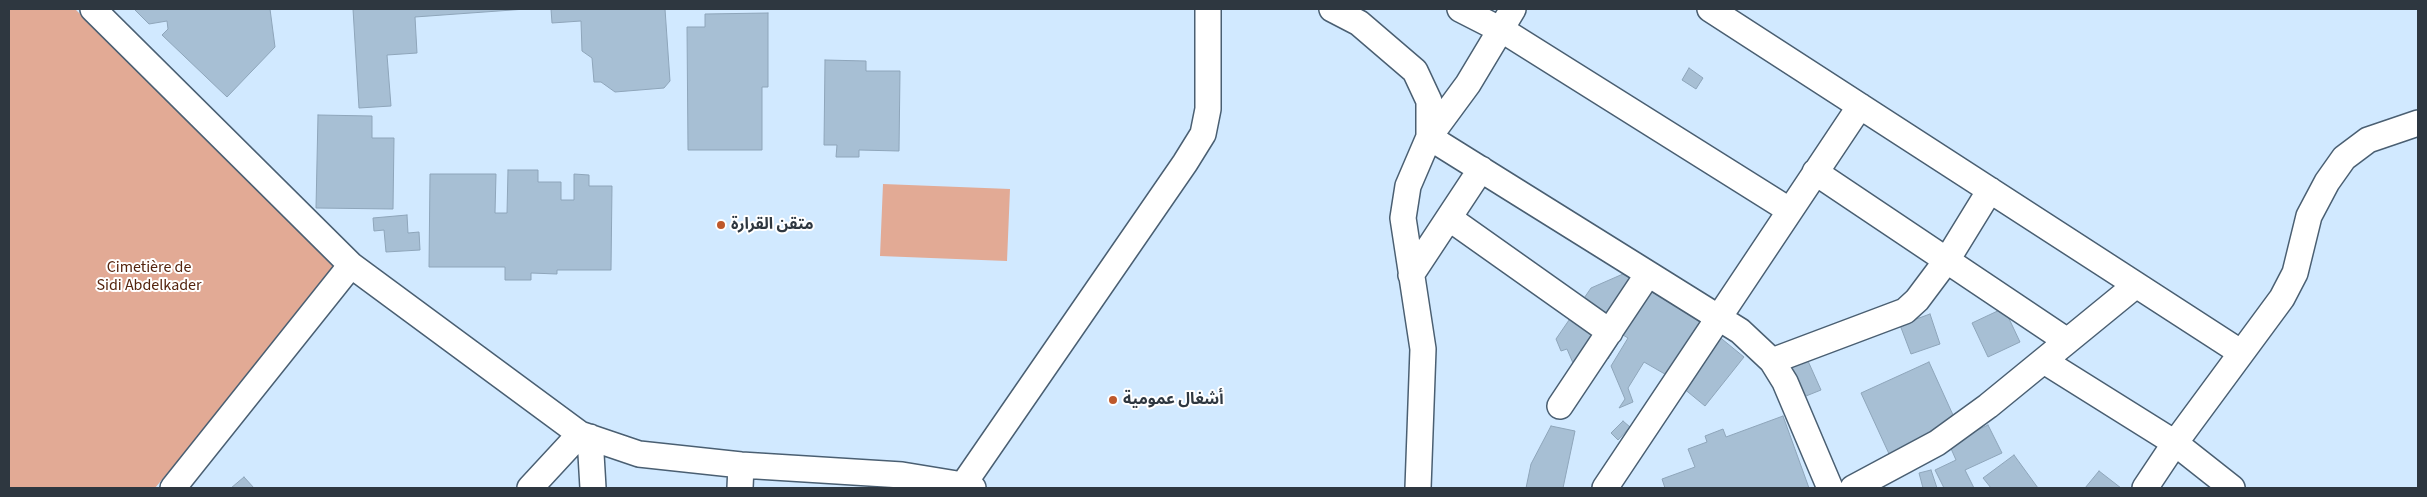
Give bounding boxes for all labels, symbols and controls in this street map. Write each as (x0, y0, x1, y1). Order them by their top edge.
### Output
place label: متقن القرارة (731, 215, 814, 235)
marker: متقن القرارة (715, 219, 727, 231)
park label: Cimetière de Sidi Abdelkader (96, 258, 202, 296)
place label: أشغال عمومية (1123, 390, 1224, 410)
marker: أشغال عمومية (1107, 394, 1119, 406)

